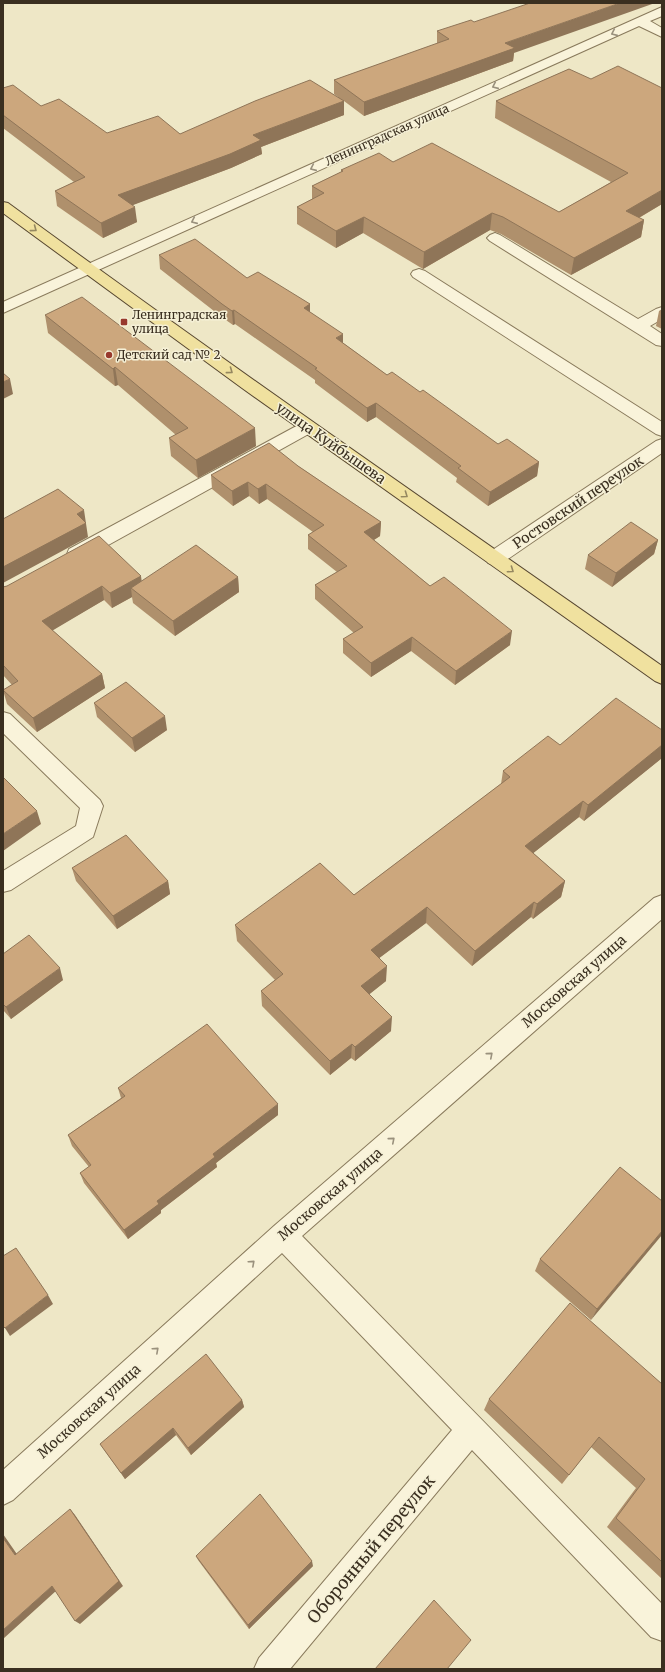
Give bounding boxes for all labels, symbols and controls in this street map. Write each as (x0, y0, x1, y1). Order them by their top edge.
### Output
one-way arrow (610, 28, 618, 36)
one-way arrow (492, 81, 500, 89)
street label: Ленинградская улица (323, 100, 452, 169)
one-way arrow (309, 163, 317, 171)
one-way arrow (191, 217, 198, 225)
one-way arrow (30, 224, 37, 231)
place label: Ленинградская улица (132, 307, 226, 336)
marker: Ленинградская улица (119, 317, 129, 327)
place label: Детский сад № 2 (117, 347, 221, 362)
marker: Детский сад № 2 (104, 350, 114, 360)
one-way arrow (226, 366, 233, 374)
street label: улица Куйбышева (273, 398, 390, 488)
street label: Ростовский переулок (509, 451, 647, 552)
one-way arrow (400, 490, 407, 497)
one-way arrow (507, 565, 514, 573)
street label: Московская улица (518, 930, 630, 1031)
one-way arrow (485, 1052, 493, 1059)
one-way arrow (387, 1137, 395, 1145)
street label: Московская улица (274, 1143, 386, 1244)
one-way arrow (248, 1261, 255, 1268)
one-way arrow (151, 1348, 159, 1355)
street label: Московская улица (34, 1360, 145, 1462)
street label: Оборонный переулок (302, 1470, 440, 1628)

